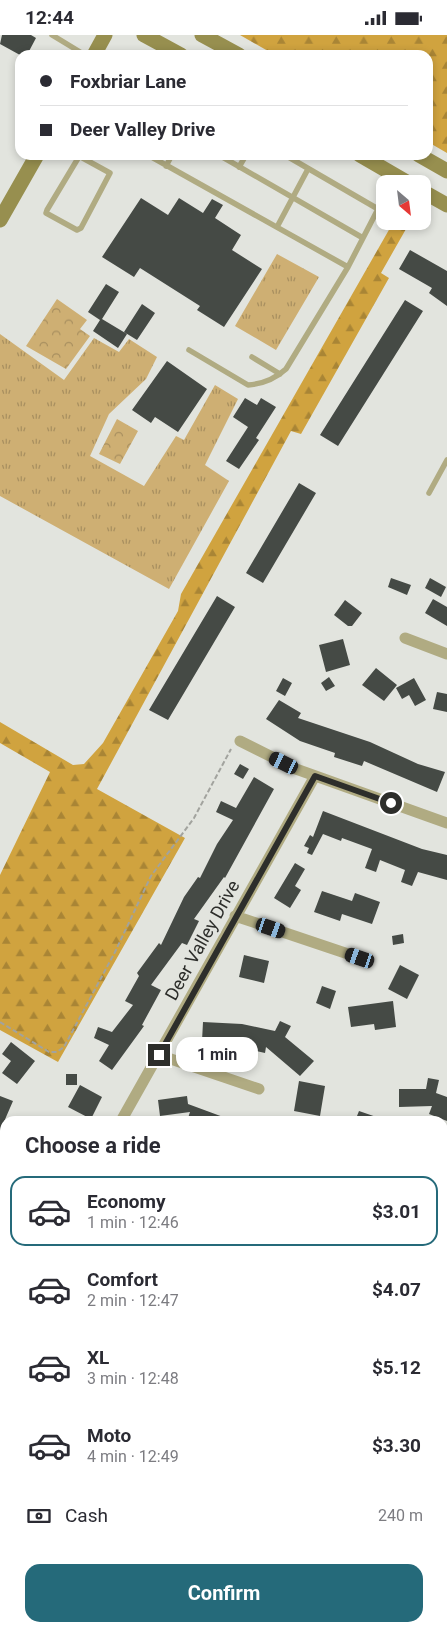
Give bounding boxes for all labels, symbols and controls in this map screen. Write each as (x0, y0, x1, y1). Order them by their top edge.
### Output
text: 12:44 (25, 6, 74, 29)
text: Foxbriar Lane (70, 70, 186, 93)
text: Deer Valley Drive (70, 118, 215, 141)
north arrow (376, 175, 431, 230)
map controls (376, 175, 431, 230)
car (267, 750, 300, 776)
route start (380, 792, 402, 814)
street label: Deer Valley Drive (160, 876, 244, 1004)
car (254, 916, 287, 940)
car (343, 946, 376, 970)
callout: 1 min (176, 1037, 259, 1073)
route end (148, 1044, 170, 1066)
text: 1 min (197, 1045, 237, 1064)
text: Choose a ride (25, 1133, 161, 1158)
icon: car (27, 1189, 72, 1234)
text: Economy (87, 1190, 166, 1213)
text: $3.01 (372, 1200, 421, 1223)
text: 1 min · 12:46 (87, 1213, 179, 1232)
icon: car (27, 1267, 72, 1312)
text: Comfort (87, 1268, 158, 1291)
text: $4.07 (372, 1278, 421, 1301)
text: 2 min · 12:47 (87, 1291, 179, 1310)
icon: car (27, 1345, 72, 1390)
text: XL (87, 1346, 109, 1369)
text: $5.12 (372, 1356, 421, 1379)
text: 3 min · 12:48 (87, 1369, 179, 1388)
icon: car (27, 1423, 72, 1468)
text: Moto (87, 1424, 131, 1447)
text: $3.30 (372, 1434, 421, 1457)
text: 4 min · 12:49 (87, 1447, 179, 1466)
icon: cash (25, 1502, 53, 1530)
text: Cash (65, 1504, 108, 1527)
text: 240 m (378, 1506, 423, 1525)
button: Confirm (25, 1564, 423, 1622)

